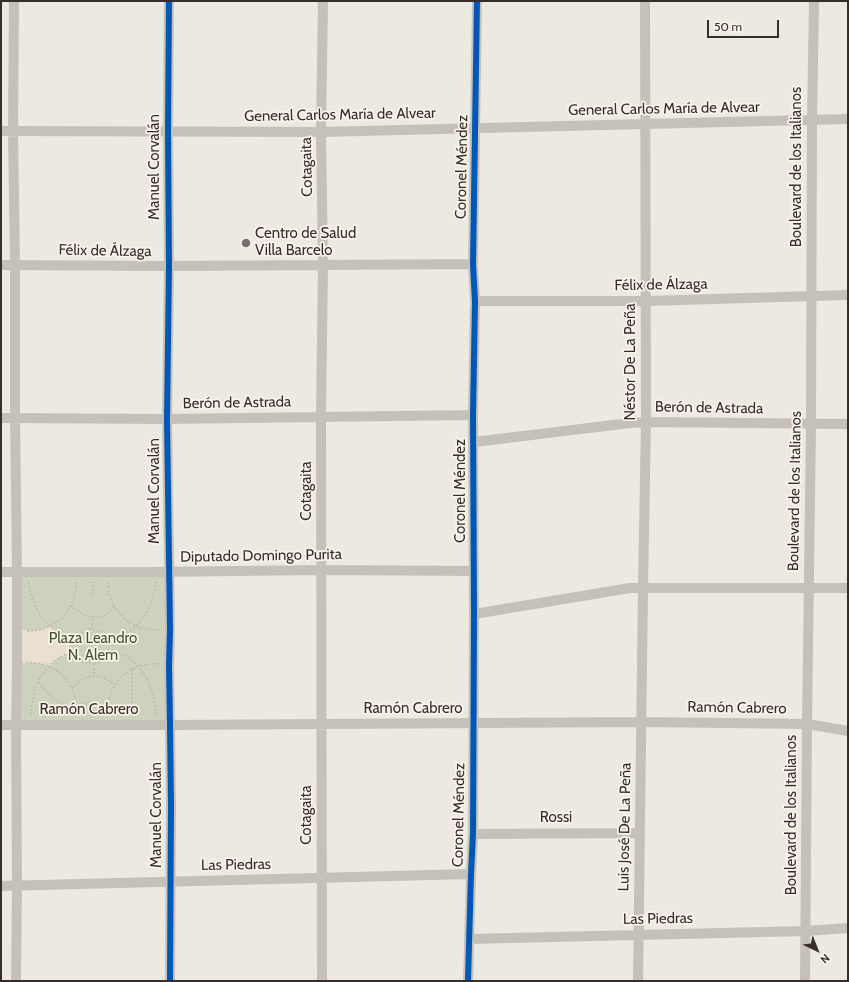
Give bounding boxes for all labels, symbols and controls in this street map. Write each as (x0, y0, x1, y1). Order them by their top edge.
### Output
scale bar (709, 12, 781, 38)
text: 50 m (714, 19, 742, 34)
street label: Boulevard de los Italianos (788, 87, 806, 247)
street label: General Carlos María de Alvear (568, 98, 760, 120)
street label: General Carlos María de Alvear (244, 104, 436, 126)
street label: Manuel Corvalán (146, 114, 164, 220)
street label: Coronel Méndez (452, 115, 472, 219)
street label: Cotagaita (297, 137, 317, 197)
place label: Centro de Salud Villa Barcelo (255, 225, 356, 260)
marker: Centro de Salud Villa Barcelo (240, 237, 252, 249)
street label: Félix de Álzaga (58, 241, 152, 261)
street label: Félix de Álzaga (614, 275, 708, 295)
street label: Néstor De La Peña (622, 303, 640, 421)
street label: Berón de Astrada (183, 393, 291, 413)
street label: Berón de Astrada (655, 398, 763, 418)
street label: Boulevard de los Italianos (785, 411, 805, 571)
street label: Manuel Corvalán (146, 438, 164, 544)
street label: Coronel Méndez (452, 439, 470, 543)
street label: Cotagaita (298, 461, 316, 521)
street label: Diputado Domingo Purita (180, 546, 342, 566)
park label: Plaza Leandro N. Alem (49, 630, 137, 665)
street label: Ramón Cabrero (687, 698, 787, 718)
street label: Ramón Cabrero (363, 700, 463, 718)
street label: Ramón Cabrero (39, 701, 139, 719)
street label: Boulevard de los Italianos (783, 735, 801, 895)
street label: Manuel Corvalán (148, 762, 166, 868)
street label: Luis José De La Peña (615, 762, 635, 892)
street label: Coronel Méndez (449, 763, 469, 867)
street label: Cotagaita (298, 785, 316, 845)
street label: Rossi (540, 809, 572, 827)
street label: Las Piedras (201, 855, 271, 875)
street label: Las Piedras (623, 909, 693, 929)
north arrow (797, 930, 837, 970)
text: N (818, 951, 833, 967)

